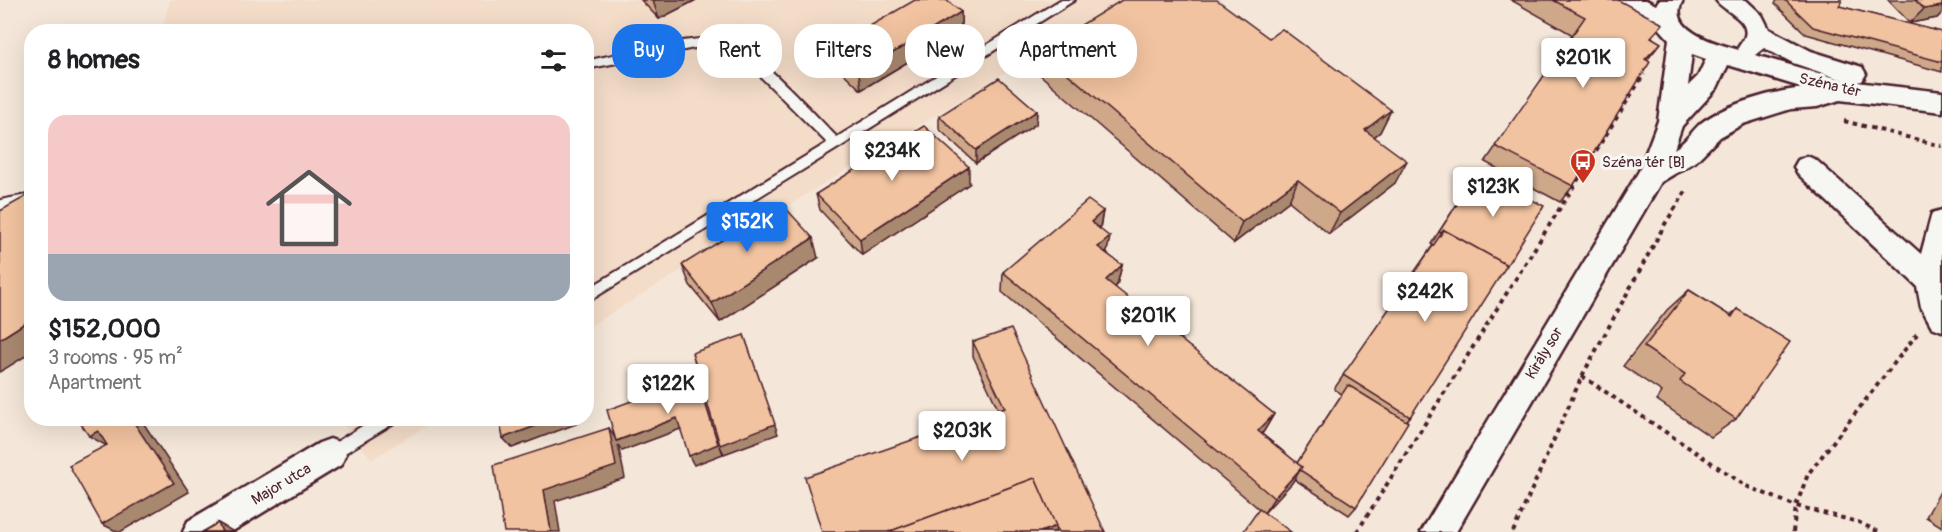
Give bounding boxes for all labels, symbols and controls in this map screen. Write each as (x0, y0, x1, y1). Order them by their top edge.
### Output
chip: Buy (612, 24, 685, 78)
chip: Rent (697, 24, 782, 78)
chip: Filters (794, 24, 893, 78)
chip: New (905, 24, 985, 78)
chip: Apartment (997, 24, 1137, 78)
pin: $201K (1541, 38, 1625, 89)
text: 8 homes (48, 44, 140, 76)
icon: filters (537, 44, 570, 77)
text: $201K (1555, 45, 1611, 70)
street label: Széna tér (1797, 69, 1863, 102)
pin: $234K (850, 131, 934, 182)
text: $234K (864, 138, 920, 163)
bus stop icon: Széna tér [B] (1568, 147, 1598, 185)
place label: Széna tér [B] (1602, 153, 1686, 172)
icon: home (255, 154, 363, 262)
pin: $123K (1451, 167, 1535, 218)
text: $123K (1467, 174, 1519, 199)
pin: $152K (705, 202, 789, 253)
text: $152K (721, 209, 773, 234)
pin: $242K (1383, 272, 1467, 323)
text: $242K (1397, 279, 1453, 304)
pin: $201K (1106, 296, 1190, 347)
text: $201K (1120, 303, 1176, 328)
text: $152,000 (48, 313, 161, 345)
street label: Király sor (1521, 323, 1568, 383)
text: 3 rooms · 95 m² (48, 345, 183, 370)
pin: $122K (626, 364, 710, 415)
text: Apartment (48, 370, 141, 395)
text: $122K (641, 371, 695, 396)
pin: $203K (920, 411, 1004, 462)
text: $203K (933, 418, 991, 443)
street label: Major utca (248, 459, 314, 510)

